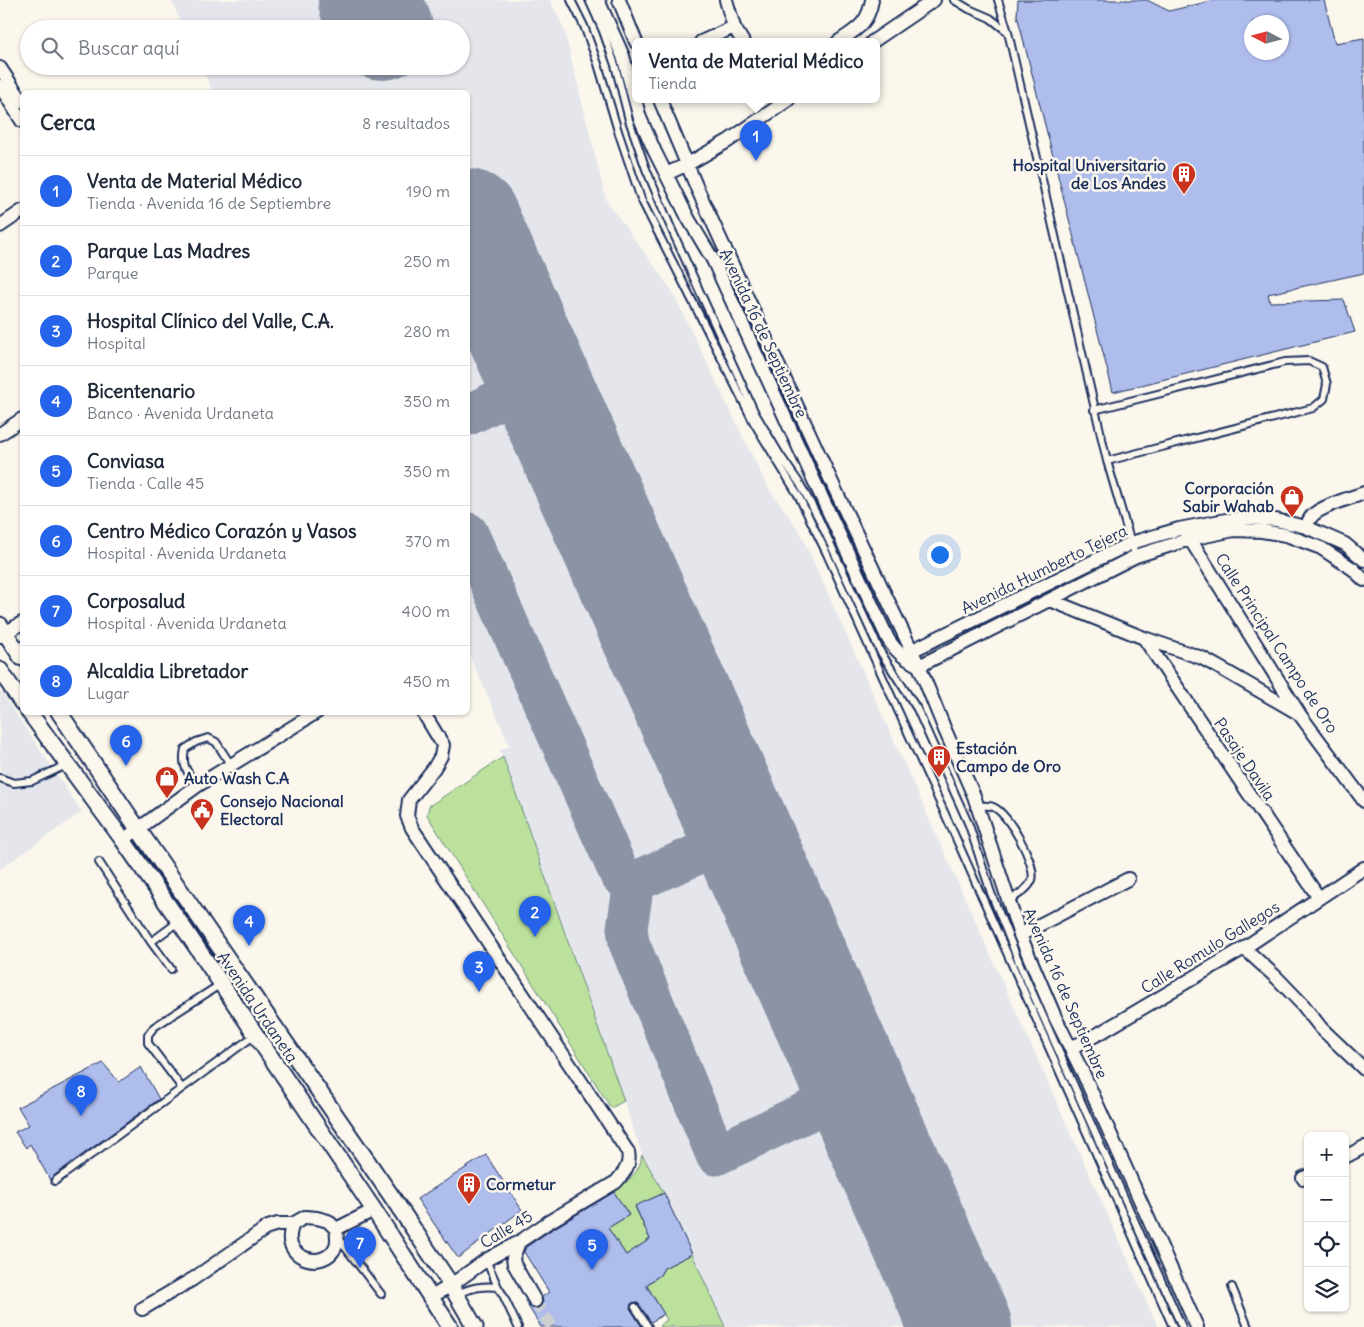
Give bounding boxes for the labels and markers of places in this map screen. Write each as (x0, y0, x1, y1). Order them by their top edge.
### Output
pin: 1 (740, 120, 772, 161)
place label: Hospital Universitario de Los Andes (1013, 155, 1166, 193)
building icon: Hospital Universitario de Los Andes (1171, 161, 1197, 195)
place label: Corporación Sabir Wahab (1183, 478, 1274, 516)
shop icon: Corporación Sabir Wahab (1279, 484, 1305, 518)
pin: 6 (110, 725, 142, 766)
place label: Estación Campo de Oro (956, 738, 1061, 777)
building icon: Estación Campo de Oro (926, 744, 952, 778)
shop icon: Auto Wash C.A (154, 765, 180, 799)
place label: Auto Wash C.A (184, 768, 289, 788)
place label: Consejo Nacional Electoral (220, 791, 344, 829)
public building icon: Consejo Nacional Electoral (189, 797, 215, 831)
pin: 2 (519, 896, 551, 937)
pin: 4 (233, 905, 265, 946)
pin: 3 (463, 951, 495, 992)
pin: 8 (65, 1075, 97, 1116)
building icon: Cormetur (456, 1171, 482, 1205)
place label: Cormetur (486, 1174, 556, 1194)
pin: 7 (344, 1227, 376, 1268)
pin: 5 (576, 1229, 608, 1270)

